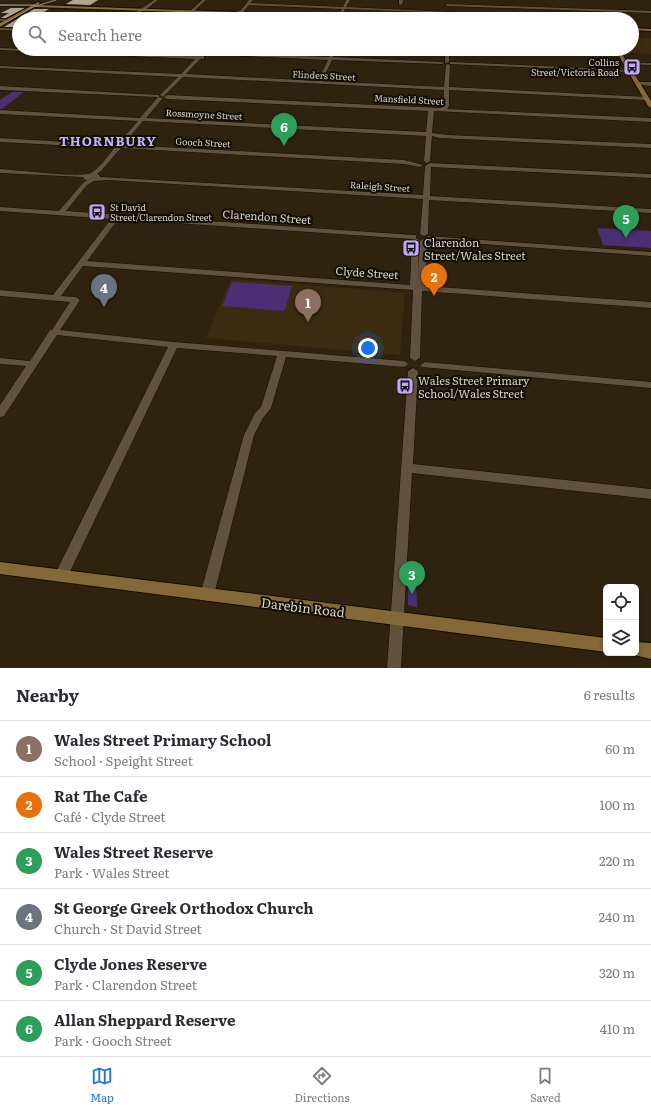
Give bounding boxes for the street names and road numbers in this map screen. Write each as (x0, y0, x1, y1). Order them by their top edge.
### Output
street label: Flinders Street (292, 66, 356, 84)
street label: Mansfield Street (374, 90, 445, 108)
street label: Rossmoyne Street (165, 105, 243, 123)
street label: Gooch Street (175, 134, 231, 150)
street label: Raleigh Street (349, 177, 411, 195)
street label: Clarendon Street (222, 205, 312, 227)
street label: Clyde Street (335, 262, 400, 282)
street label: Darebin Road (260, 592, 346, 622)

